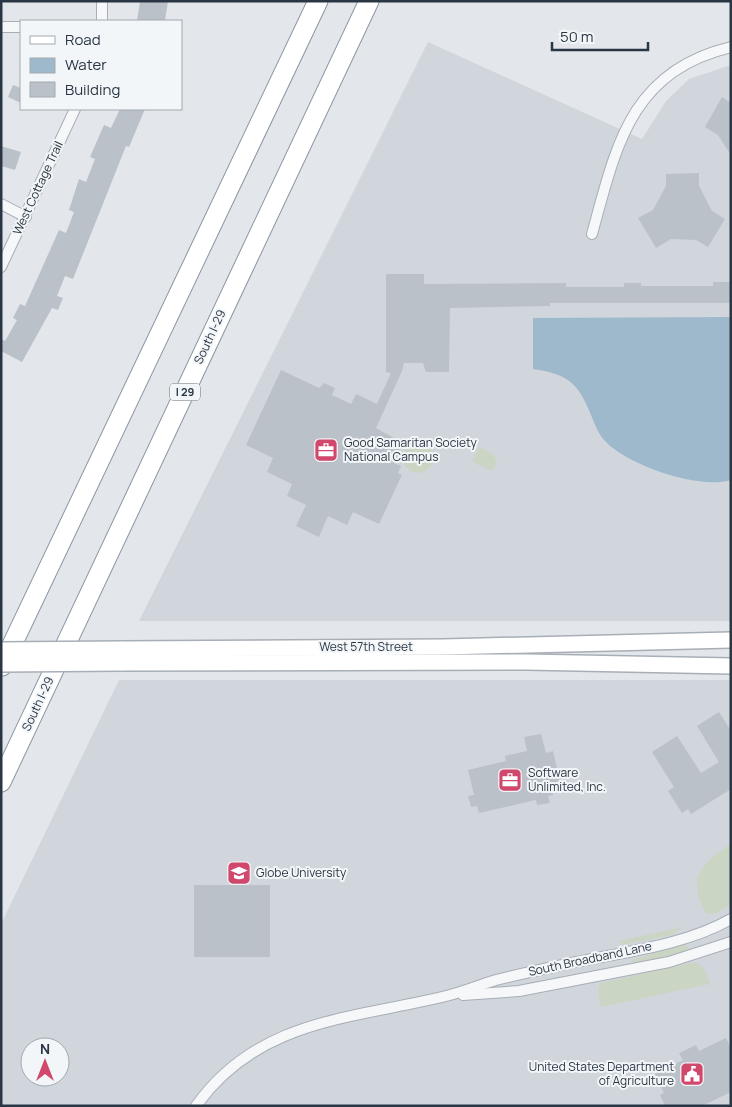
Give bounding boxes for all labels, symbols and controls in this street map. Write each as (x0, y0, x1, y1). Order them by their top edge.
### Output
legend (20, 20, 182, 110)
scale bar (552, 20, 648, 52)
text: 50 m (560, 26, 594, 47)
text: Road (65, 29, 101, 50)
text: Water (65, 54, 107, 75)
text: Building (65, 79, 120, 100)
street label: West Cottage Trail (8, 138, 67, 237)
street label: South I-29 (190, 307, 230, 367)
road number: I 29 (170, 384, 200, 401)
place label: Good Samaritan Society National Campus (344, 434, 478, 465)
office icon: Good Samaritan Society National Campus (313, 437, 339, 463)
street label: West 57th Street (319, 638, 413, 655)
street label: South I-29 (18, 674, 58, 734)
place label: Software Unlimited, Inc. (528, 764, 606, 795)
office icon: Software Unlimited, Inc. (497, 767, 523, 793)
school or university icon: Globe University (226, 860, 252, 886)
place label: Globe University (256, 864, 347, 881)
street label: South Broadband Lane (527, 937, 653, 980)
north arrow (20, 1037, 70, 1087)
text: N (40, 1039, 50, 1058)
place label: United States Department of Agriculture (529, 1058, 674, 1089)
public building icon: United States Department of Agriculture (679, 1061, 705, 1087)

